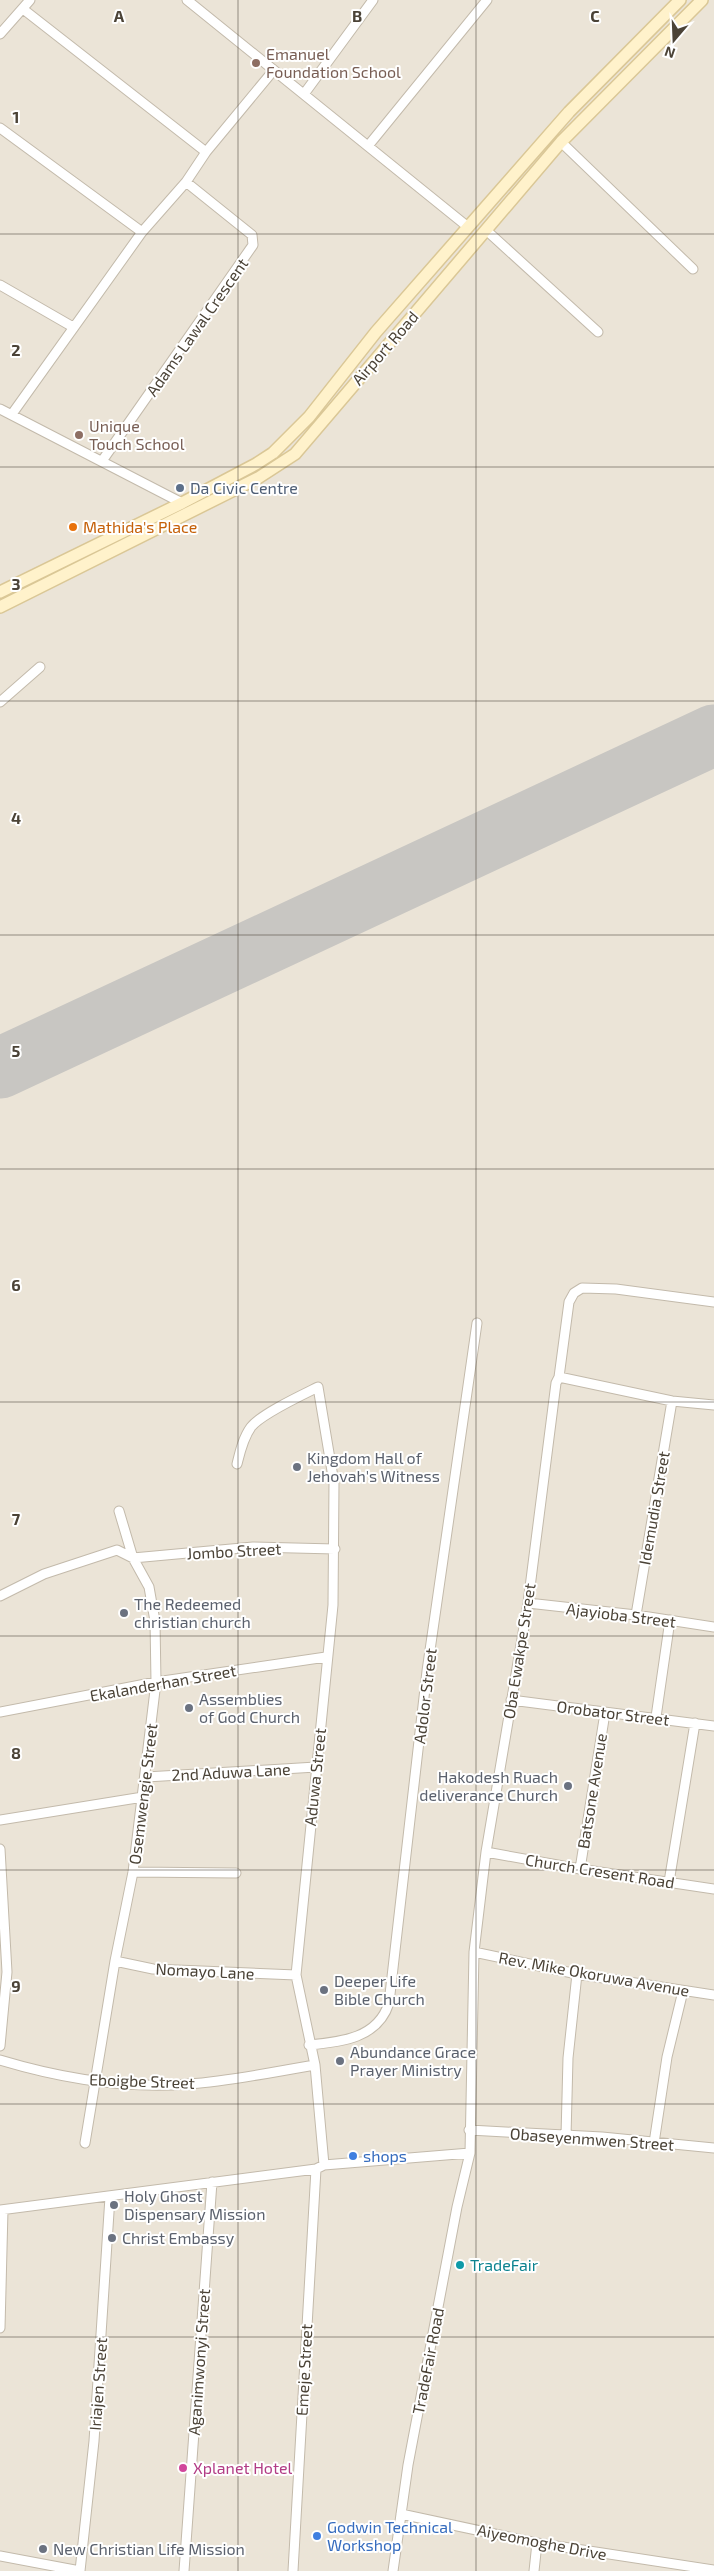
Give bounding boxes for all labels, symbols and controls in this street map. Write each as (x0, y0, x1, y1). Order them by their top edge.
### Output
text: A (114, 6, 125, 25)
text: B (352, 6, 362, 25)
text: C (590, 6, 600, 25)
north arrow (649, 15, 699, 65)
text: N (662, 43, 677, 62)
place label: Emanuel Foundation School (266, 44, 401, 81)
marker: Emanuel Foundation School (250, 57, 262, 69)
text: 1 (13, 107, 19, 126)
street label: Adams Lawal Crescent (142, 254, 251, 399)
street label: Airport Road (347, 307, 422, 388)
text: 2 (11, 340, 21, 359)
place label: Unique Touch School (89, 416, 185, 453)
marker: Unique Touch School (73, 429, 85, 441)
place label: Da Civic Centre (190, 478, 298, 497)
marker: Da Civic Centre (174, 482, 186, 494)
place label: Mathida's Place (83, 517, 197, 536)
marker: Mathida's Place (67, 521, 79, 533)
text: 3 (11, 574, 21, 593)
text: 4 (11, 808, 21, 827)
text: 5 (12, 1041, 21, 1060)
text: 6 (11, 1275, 21, 1294)
place label: Kingdom Hall of Jehovah's Witness (307, 1448, 440, 1485)
street label: Idemudia Street (634, 1450, 673, 1566)
marker: Kingdom Hall of Jehovah's Witness (291, 1461, 303, 1473)
text: 7 (12, 1509, 21, 1528)
street label: Jombo Street (186, 1539, 282, 1562)
street label: Oba Ewakpe Street (498, 1582, 539, 1720)
place label: The Redeemed christian church (134, 1594, 251, 1631)
street label: Ajayioba Street (565, 1598, 677, 1632)
marker: The Redeemed christian church (118, 1607, 130, 1619)
street label: Adolor Street (409, 1647, 440, 1745)
street label: Ekalanderhan Street (88, 1660, 238, 1705)
place label: Assemblies of God Church (199, 1689, 300, 1726)
street label: Orobator Street (556, 1696, 670, 1729)
marker: Assemblies of God Church (183, 1702, 195, 1714)
street label: Osemwengie Street (124, 1722, 161, 1866)
street label: Aduwa Street (300, 1727, 329, 1827)
street label: Batsone Avenue (573, 1732, 610, 1850)
text: 8 (11, 1743, 21, 1762)
street label: 2nd Aduwa Lane (171, 1759, 291, 1784)
place label: Hakodesh Ruach deliverance Church (419, 1767, 558, 1804)
marker: Hakodesh Ruach deliverance Church (562, 1780, 574, 1792)
street label: Church Cresent Road (524, 1849, 676, 1892)
street label: Rev. Mike Okoruwa Avenue (497, 1947, 691, 2000)
street label: Nomayo Lane (155, 1958, 255, 1983)
place label: Deeper Life Bible Church (334, 1971, 425, 2008)
text: 9 (11, 1976, 21, 1995)
marker: Deeper Life Bible Church (318, 1984, 330, 1996)
place label: Abundance Grace Prayer Ministry (350, 2042, 476, 2079)
marker: Abundance Grace Prayer Ministry (334, 2055, 346, 2067)
street label: Eboigbe Street (89, 2069, 195, 2092)
street label: Obaseyenmwen Street (509, 2123, 675, 2154)
place label: shops (363, 2146, 407, 2165)
marker: shops (347, 2150, 359, 2162)
place label: Holy Ghost Dispensary Mission (124, 2186, 266, 2223)
marker: Holy Ghost Dispensary Mission (108, 2199, 120, 2211)
place label: Christ Embassy (122, 2228, 235, 2247)
marker: Christ Embassy (106, 2232, 118, 2244)
place label: TradeFair (470, 2255, 539, 2274)
marker: TradeFair (454, 2259, 466, 2271)
street label: Aganimwonyi Street (184, 2288, 213, 2436)
street label: TradeFair Road (408, 2306, 447, 2416)
street label: Emeje Street (292, 2323, 316, 2417)
street label: Iriajen Street (85, 2337, 111, 2431)
place label: Xplanet Hotel (193, 2458, 293, 2477)
marker: Xplanet Hotel (177, 2462, 189, 2474)
place label: Godwin Technical Workshop (327, 2517, 453, 2554)
street label: Aiyeomoghe Drive (476, 2520, 608, 2563)
marker: Godwin Technical Workshop (311, 2530, 323, 2542)
place label: New Christian Life Mission (53, 2539, 245, 2558)
marker: New Christian Life Mission (37, 2543, 49, 2555)

